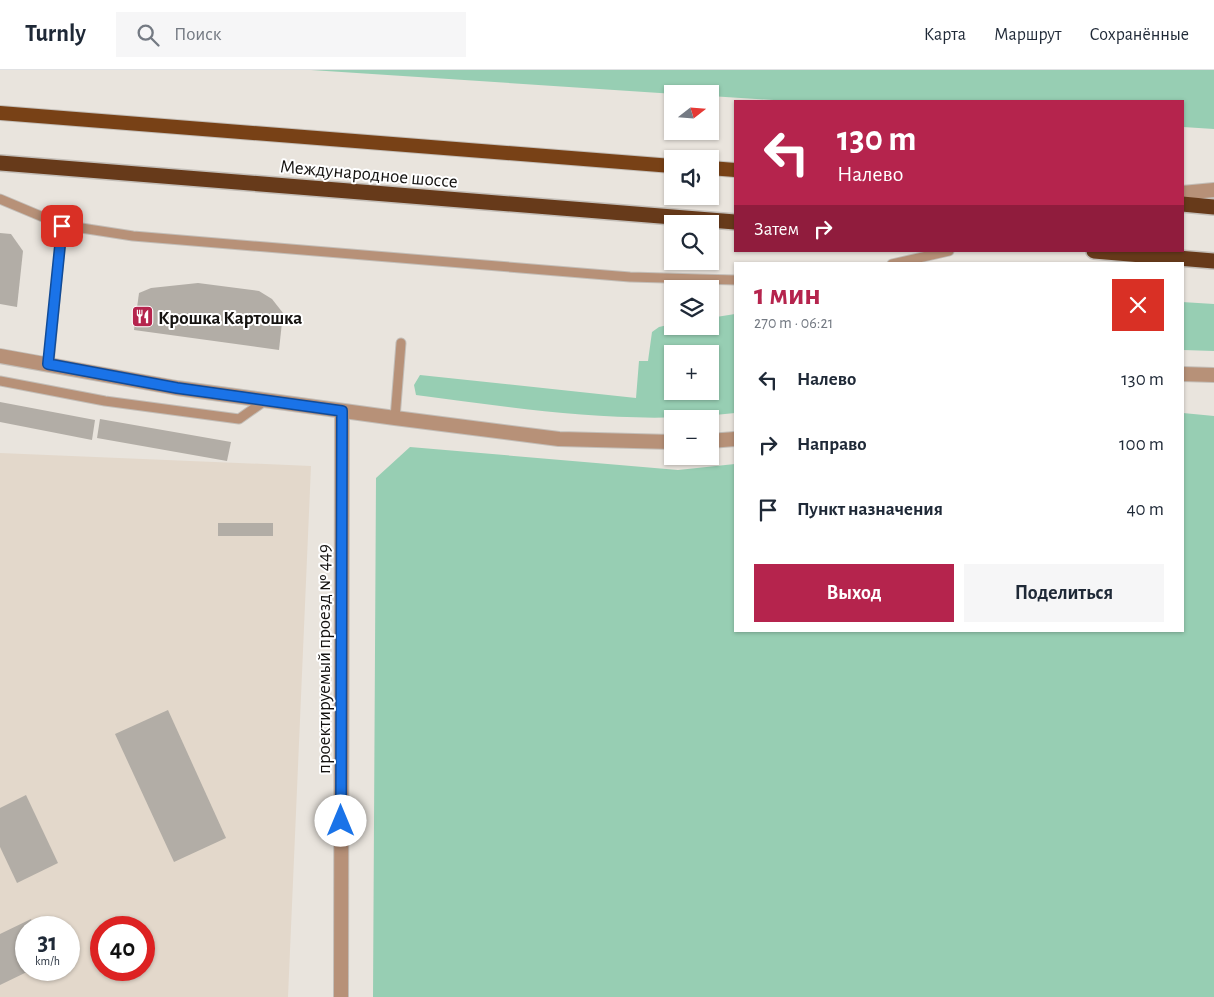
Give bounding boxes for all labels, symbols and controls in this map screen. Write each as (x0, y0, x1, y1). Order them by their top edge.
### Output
search box (116, 12, 466, 57)
icon: search (134, 21, 162, 49)
text: Turnly (25, 22, 86, 46)
text: Поиск (174, 25, 221, 44)
text: Карта (924, 26, 966, 44)
text: Маршрут (994, 26, 1062, 44)
text: Сохранённые (1090, 26, 1189, 44)
north arrow (664, 85, 719, 140)
map controls (664, 85, 719, 465)
icon: left (754, 120, 819, 185)
text: 130 m (837, 122, 916, 157)
button: sound (664, 150, 719, 205)
street label: Международное шоссе (279, 157, 459, 192)
text: Налево (837, 163, 903, 185)
pin (41, 205, 83, 247)
icon: arrive (48, 212, 76, 240)
button: search (664, 215, 719, 270)
icon: right (809, 215, 837, 243)
text: Затем (754, 220, 799, 239)
button: close (1112, 279, 1164, 331)
button: layers (664, 280, 719, 335)
text: 1 мин (754, 280, 821, 310)
restaurant icon: Крошка Картошка (130, 305, 154, 329)
place label: Крошка Картошка (158, 309, 302, 328)
text: 270 m · 06:21 (754, 315, 833, 331)
button: + (664, 345, 719, 400)
icon: left (754, 366, 782, 394)
text: Налево (797, 370, 856, 389)
text: 130 m (1121, 370, 1164, 389)
button: − (664, 410, 719, 465)
icon: right (754, 431, 782, 459)
text: Направо (797, 435, 867, 454)
text: 100 m (1119, 435, 1164, 454)
icon: arrive (754, 496, 782, 524)
text: Пункт назначения (797, 500, 943, 519)
text: 40 m (1126, 500, 1164, 519)
street label: проектируемый проезд № 449 (315, 544, 334, 774)
button: Выход (754, 564, 954, 622)
button: Поделиться (964, 564, 1164, 622)
position arrow (314, 794, 366, 846)
speed limit sign: 40 (90, 916, 155, 981)
text: 31 (38, 930, 57, 955)
text: km/h (35, 955, 60, 967)

